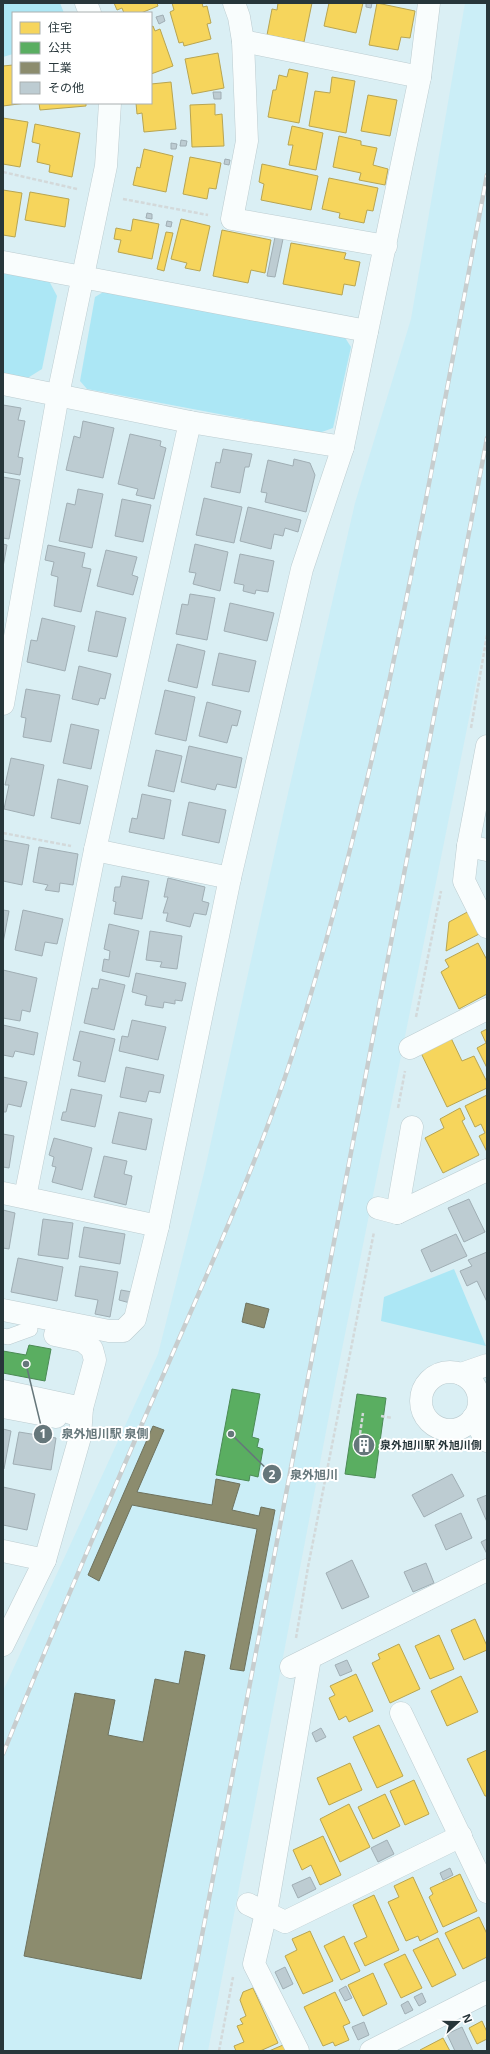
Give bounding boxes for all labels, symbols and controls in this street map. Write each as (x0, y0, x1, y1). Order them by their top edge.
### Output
legend (12, 12, 152, 104)
text: 住宅 (48, 19, 72, 36)
text: 公共 (48, 39, 72, 56)
text: 工業 (48, 59, 72, 76)
text: その他 (48, 79, 84, 96)
callout: 泉外旭川駅 泉側 (33, 1422, 156, 1446)
text: 1 (40, 1425, 46, 1442)
text: 泉外旭川駅 泉側 (61, 1425, 149, 1442)
building icon: 泉外旭川駅 外旭川側 (351, 1432, 377, 1458)
place label: 泉外旭川駅 外旭川側 (380, 1437, 482, 1452)
callout: 泉外旭川 (262, 1462, 346, 1486)
text: 2 (269, 1466, 276, 1483)
text: 泉外旭川 (290, 1466, 338, 1483)
north arrow (438, 2002, 478, 2042)
text: N (459, 2011, 476, 2025)

